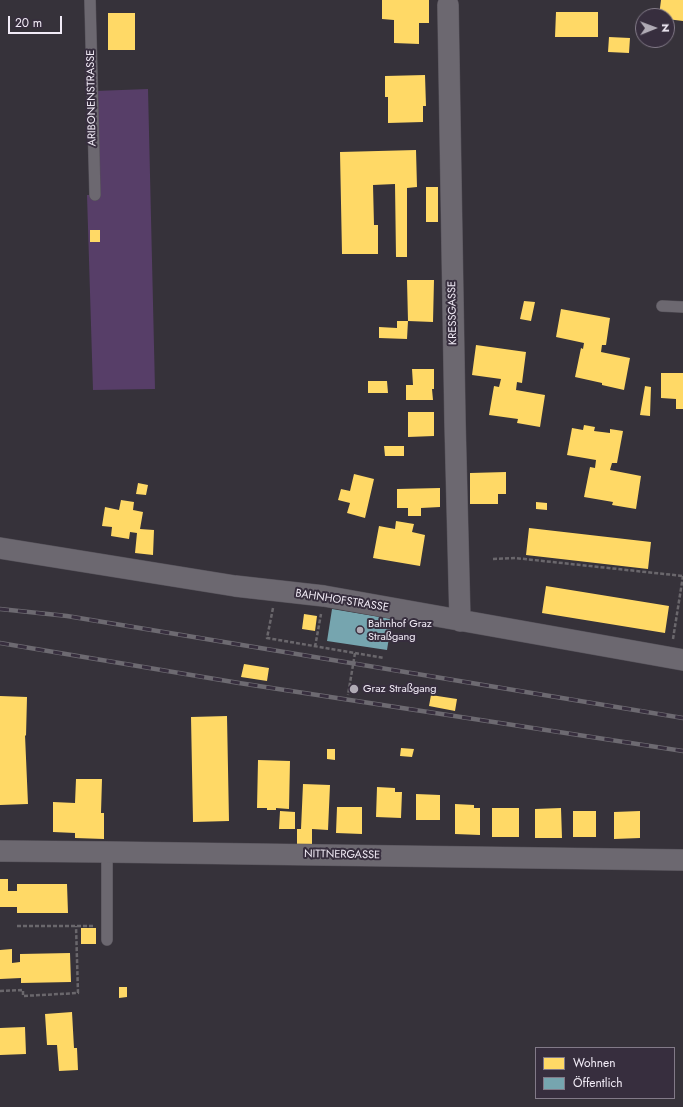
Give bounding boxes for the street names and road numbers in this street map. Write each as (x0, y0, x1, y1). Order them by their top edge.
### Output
street label: ARIBONENSTRASSE (85, 50, 99, 146)
street label: KRESSGASSE (446, 281, 460, 345)
street label: BAHNHOFSTRASSE (294, 587, 390, 615)
street label: NITTNERGASSE (304, 848, 380, 862)

